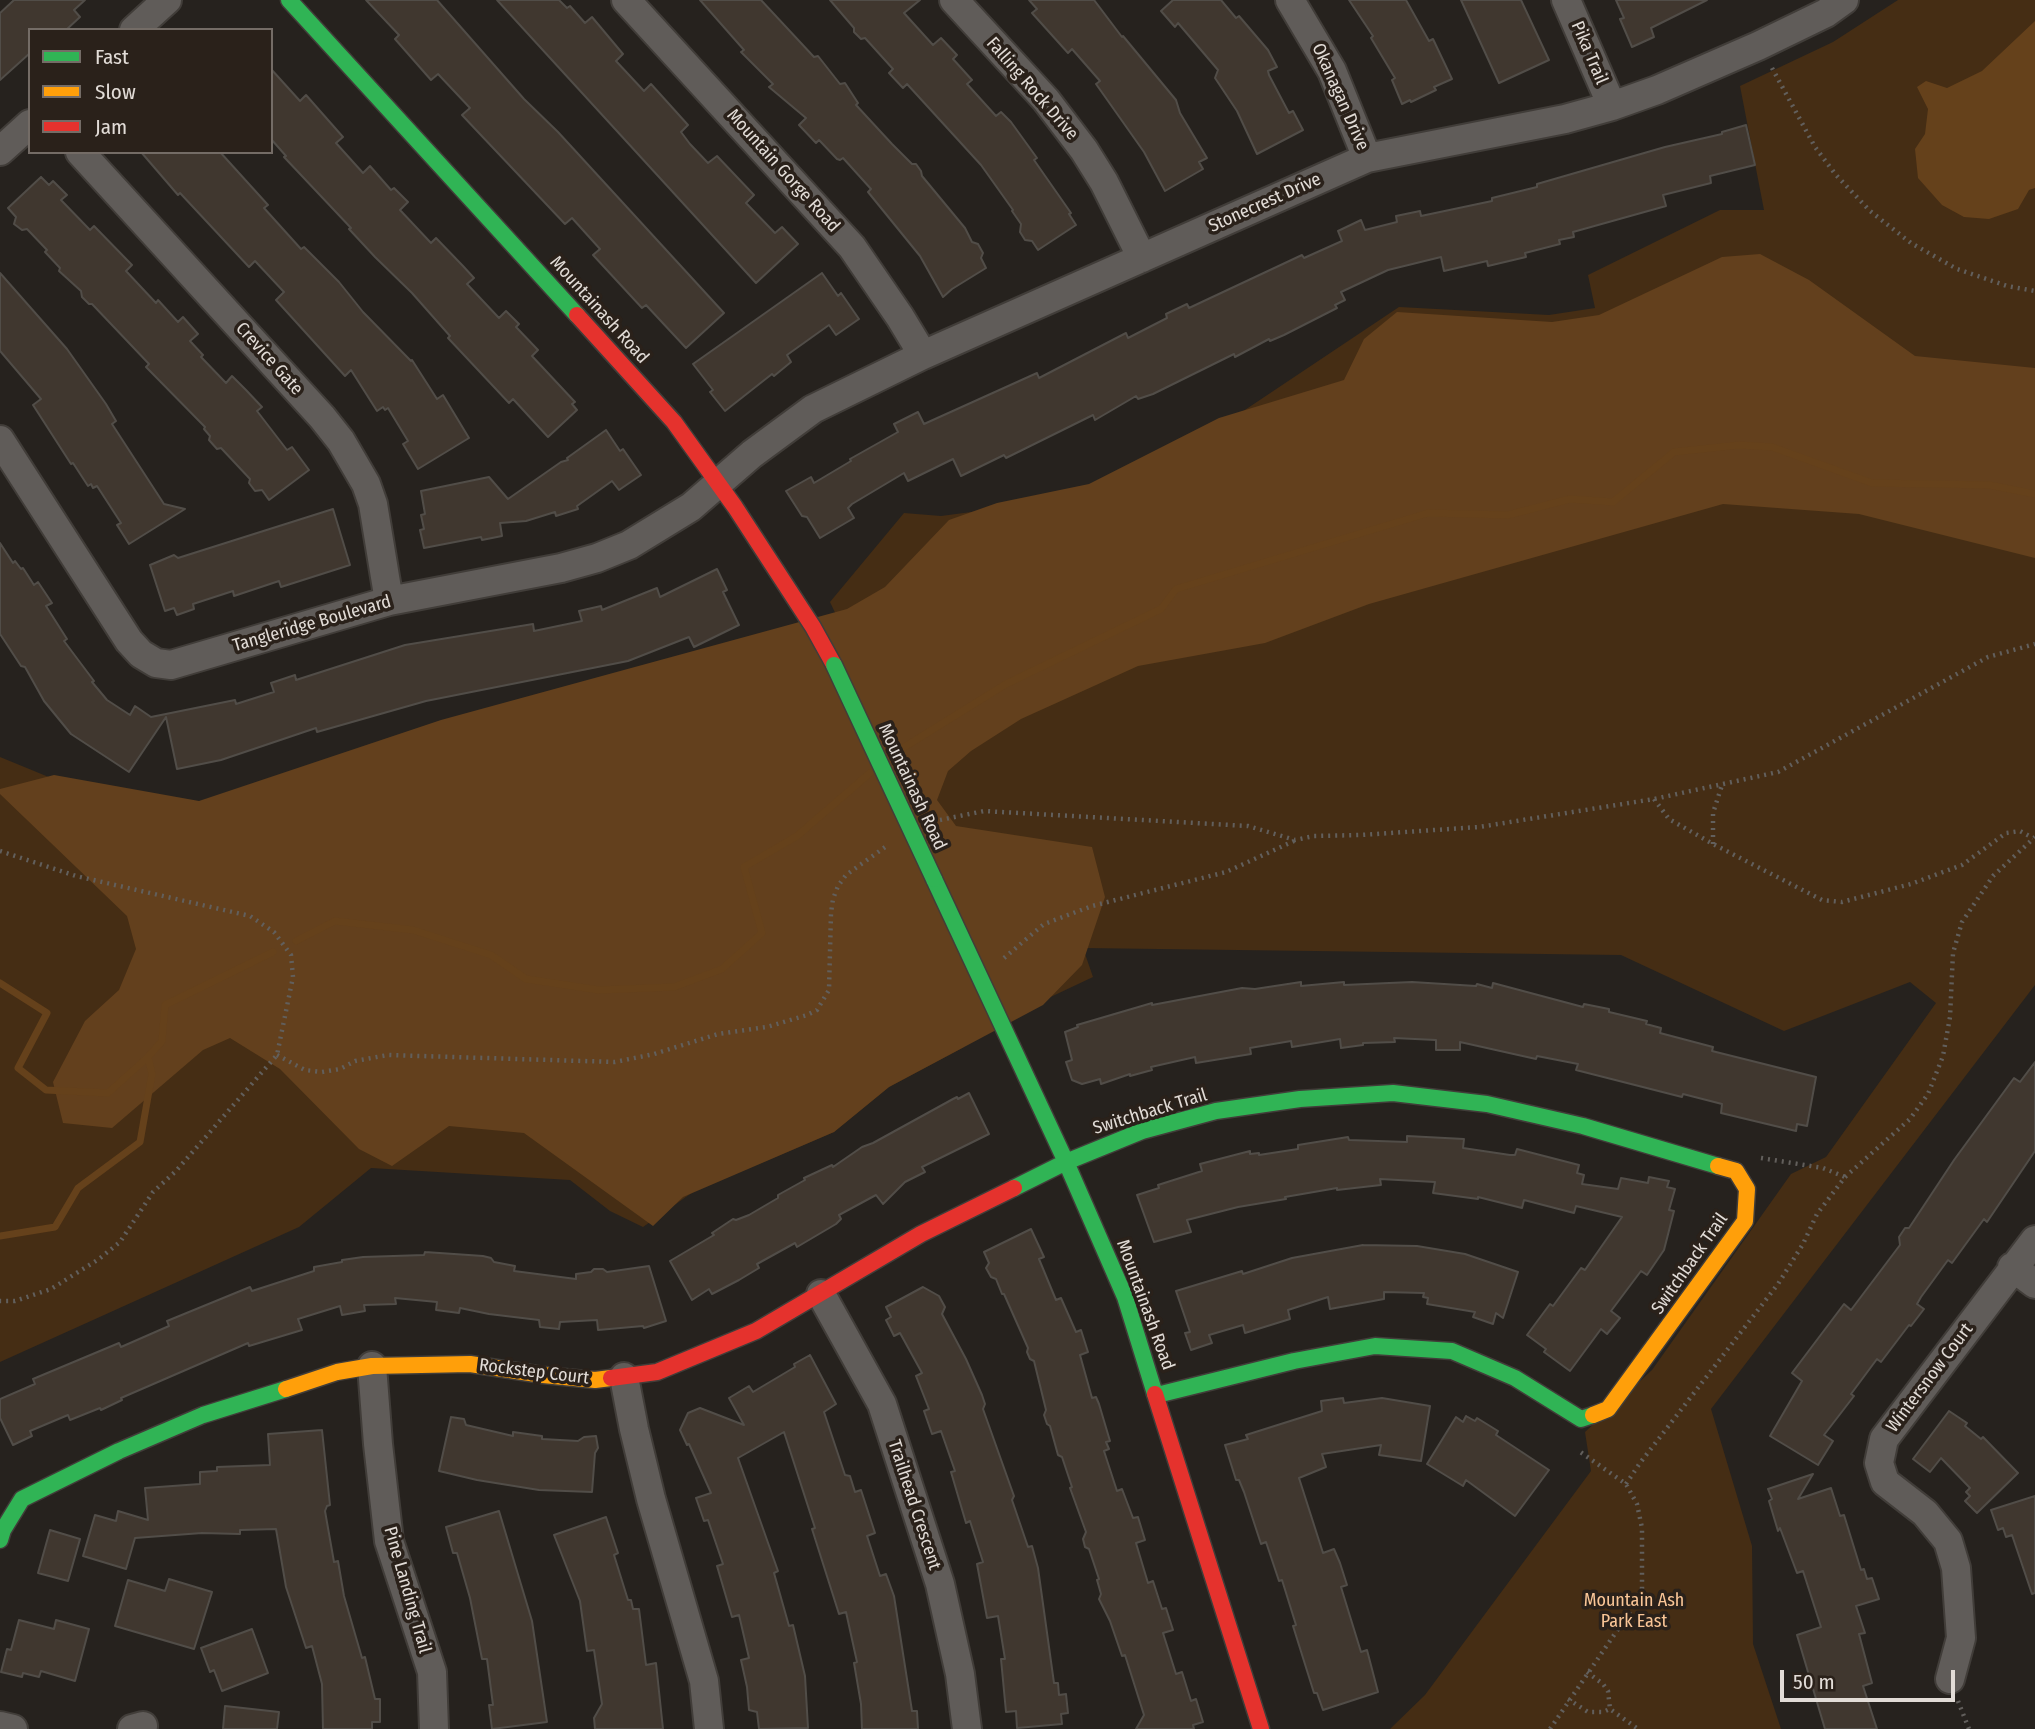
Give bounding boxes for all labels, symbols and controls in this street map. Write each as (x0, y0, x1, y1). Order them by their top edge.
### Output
street label: Pika Trail (1566, 18, 1612, 88)
legend (28, 28, 273, 154)
street label: Falling Rock Drive (982, 33, 1082, 145)
street label: Okanagan Drive (1307, 40, 1373, 154)
text: Fast (95, 44, 129, 70)
text: Slow (95, 79, 136, 105)
street label: Mountain Gorge Road (722, 105, 844, 237)
text: Jam (95, 114, 127, 140)
street label: Stonecrest Drive (1205, 169, 1325, 237)
street label: Mountainash Road (545, 252, 653, 368)
street label: Crevice Gate (231, 318, 307, 400)
street label: Tangleridge Boulevard (230, 591, 394, 657)
street label: Mountainash Road (873, 720, 951, 854)
street label: Switchback Trail (1090, 1084, 1210, 1140)
street label: Switchback Trail (1647, 1209, 1733, 1319)
street label: Mountainash Road (1111, 1237, 1179, 1373)
street label: Wintersnow Court (1882, 1319, 1978, 1437)
street label: Rockstep Court (478, 1355, 590, 1389)
street label: Trailhead Crescent (883, 1437, 945, 1573)
street label: Pine Landing Trail (379, 1524, 435, 1656)
park label: Mountain Ash Park East (1584, 1590, 1684, 1632)
scale bar (1783, 1656, 1958, 1700)
text: 50 m (1793, 1669, 1835, 1695)

